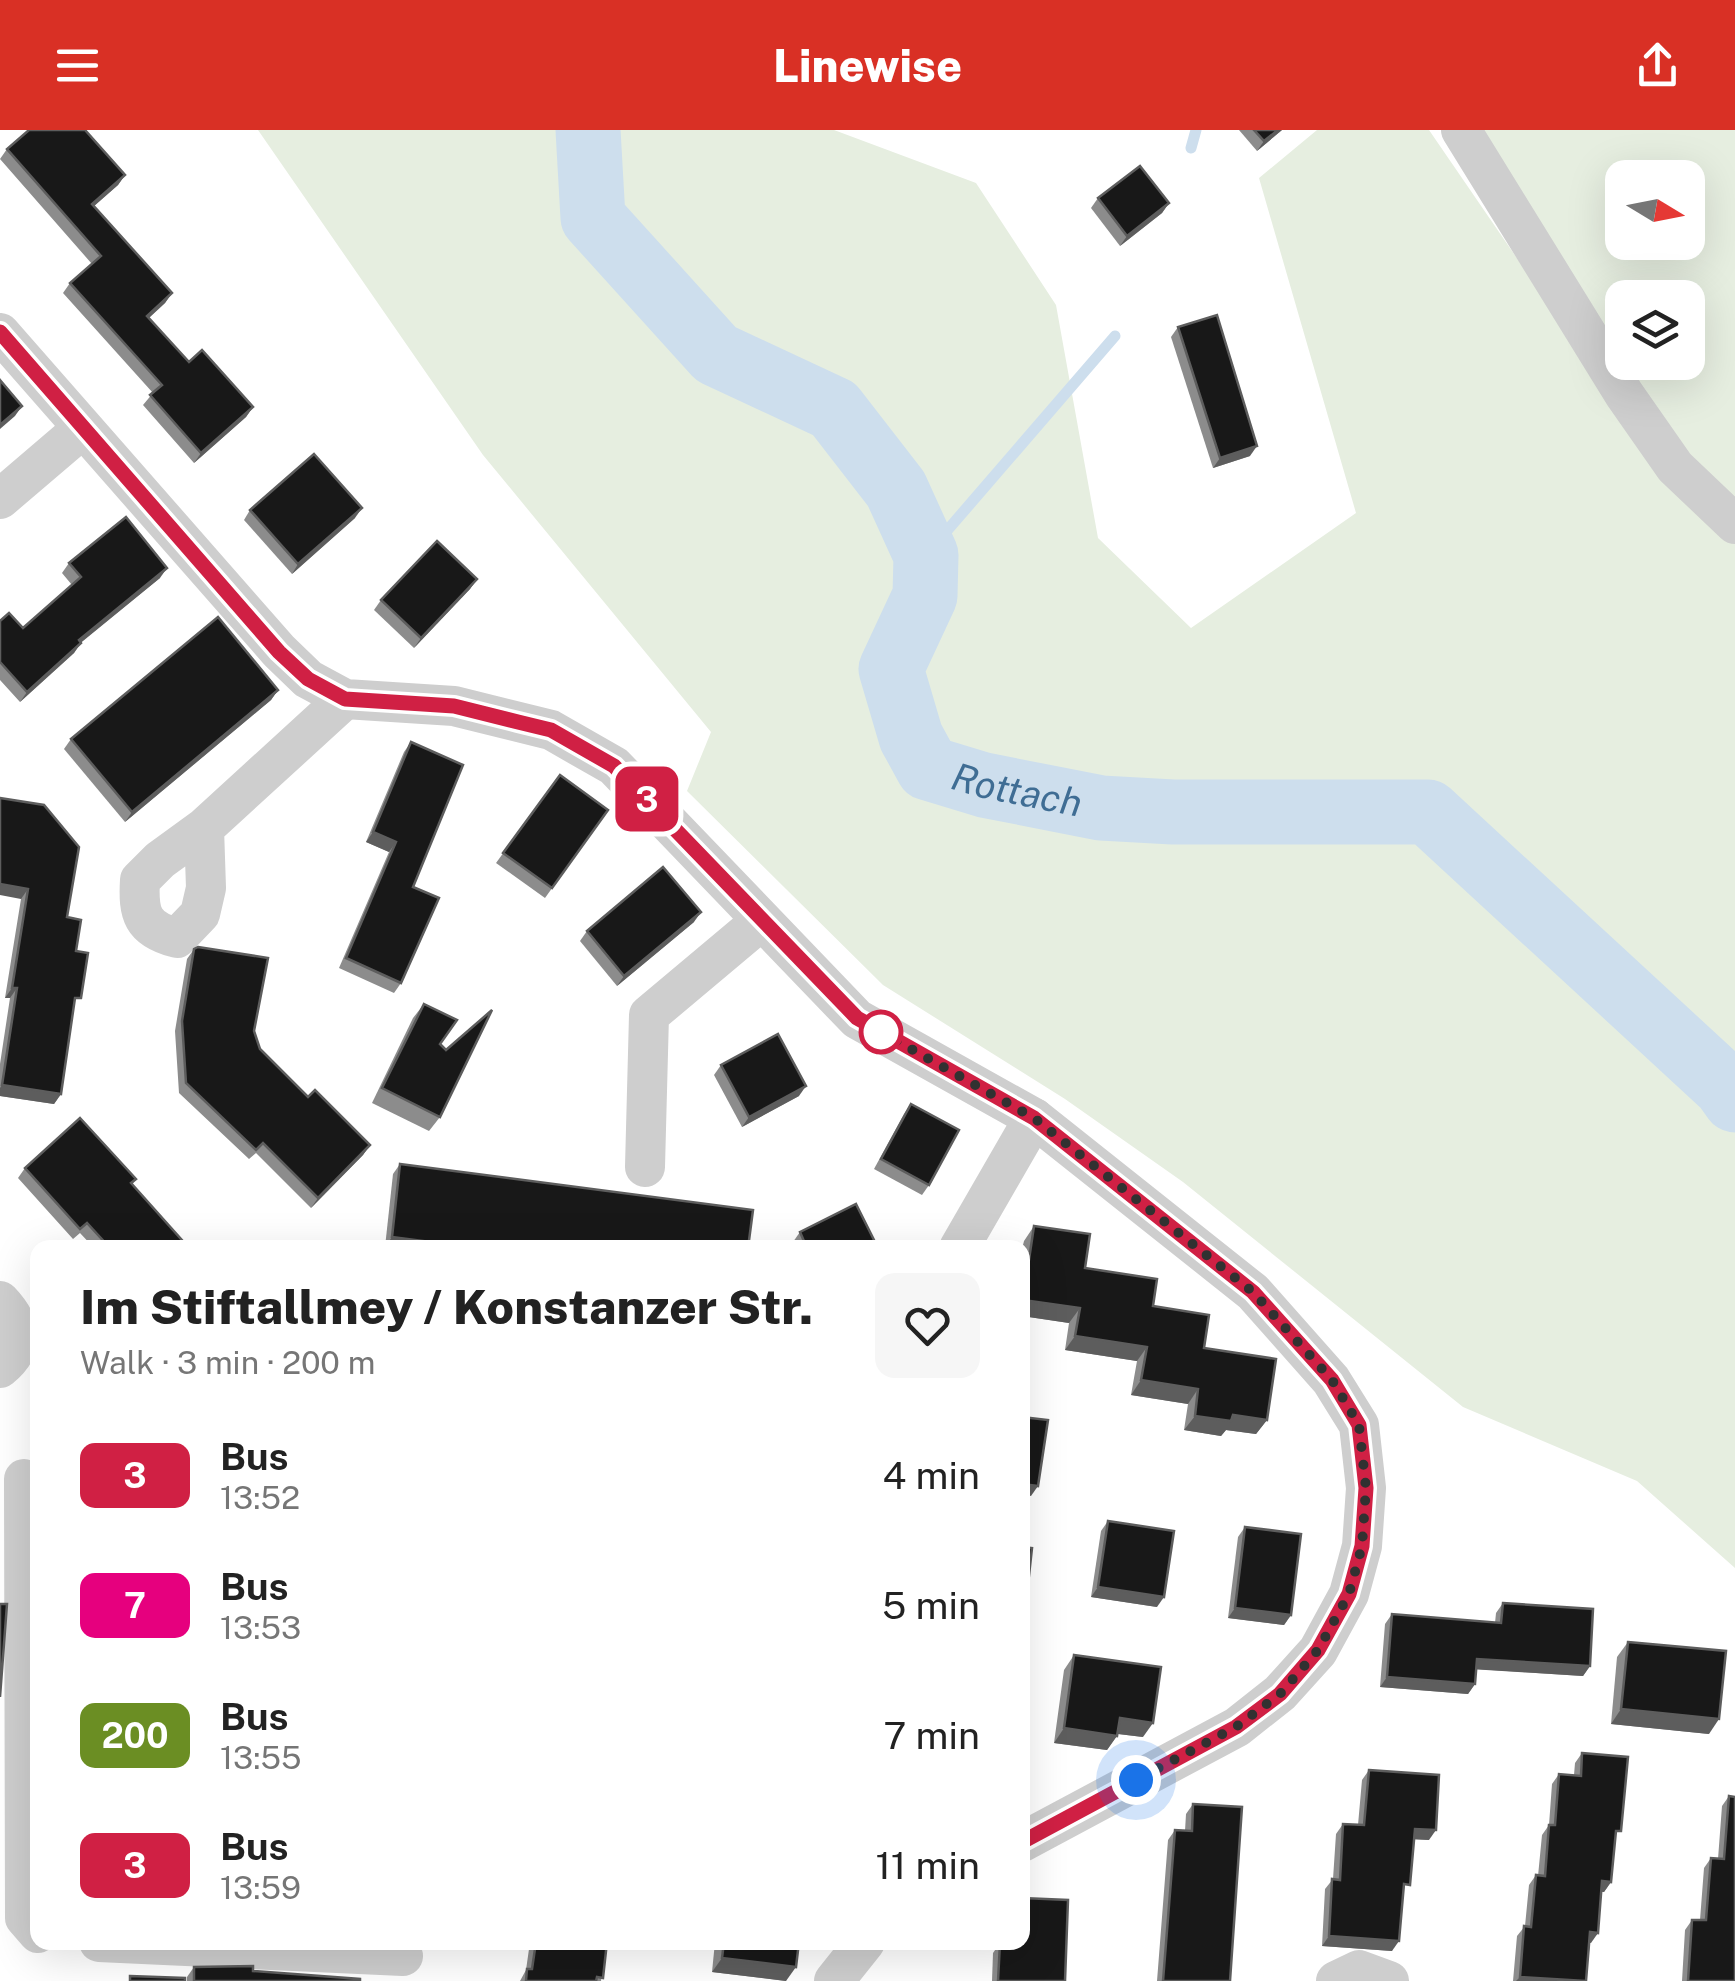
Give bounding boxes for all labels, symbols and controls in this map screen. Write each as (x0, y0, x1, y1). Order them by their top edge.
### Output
icon: menu (50, 38, 105, 93)
icon: share (1630, 38, 1685, 93)
text: Linewise (773, 39, 962, 92)
north arrow (1605, 160, 1705, 260)
map controls (1605, 160, 1705, 380)
button: layers (1605, 280, 1705, 380)
water label: Rottach (946, 753, 1086, 826)
line badge: 3 (614, 766, 680, 832)
text: 3 (635, 779, 659, 820)
unlabelled marker (860, 1011, 902, 1053)
button: heart (875, 1273, 980, 1378)
text: Im Stiftallmey / Konstanzer Str. (80, 1278, 813, 1335)
text: Walk · 3 min · 200 m (80, 1344, 375, 1381)
text: Bus (220, 1434, 289, 1479)
text: 4 min (882, 1453, 980, 1498)
text: 3 (123, 1455, 147, 1496)
text: 13:52 (220, 1479, 300, 1516)
text: Bus (220, 1564, 289, 1609)
text: 5 min (882, 1583, 980, 1628)
text: 7 (124, 1585, 146, 1626)
text: 13:53 (220, 1609, 301, 1646)
text: Bus (220, 1694, 289, 1739)
text: 7 min (883, 1713, 980, 1758)
text: 200 (101, 1715, 169, 1756)
text: 13:55 (220, 1739, 301, 1776)
your location (1111, 1755, 1161, 1805)
text: Bus (220, 1824, 289, 1869)
text: 11 min (875, 1843, 980, 1888)
text: 3 (123, 1845, 147, 1886)
text: 13:59 (220, 1869, 301, 1906)

